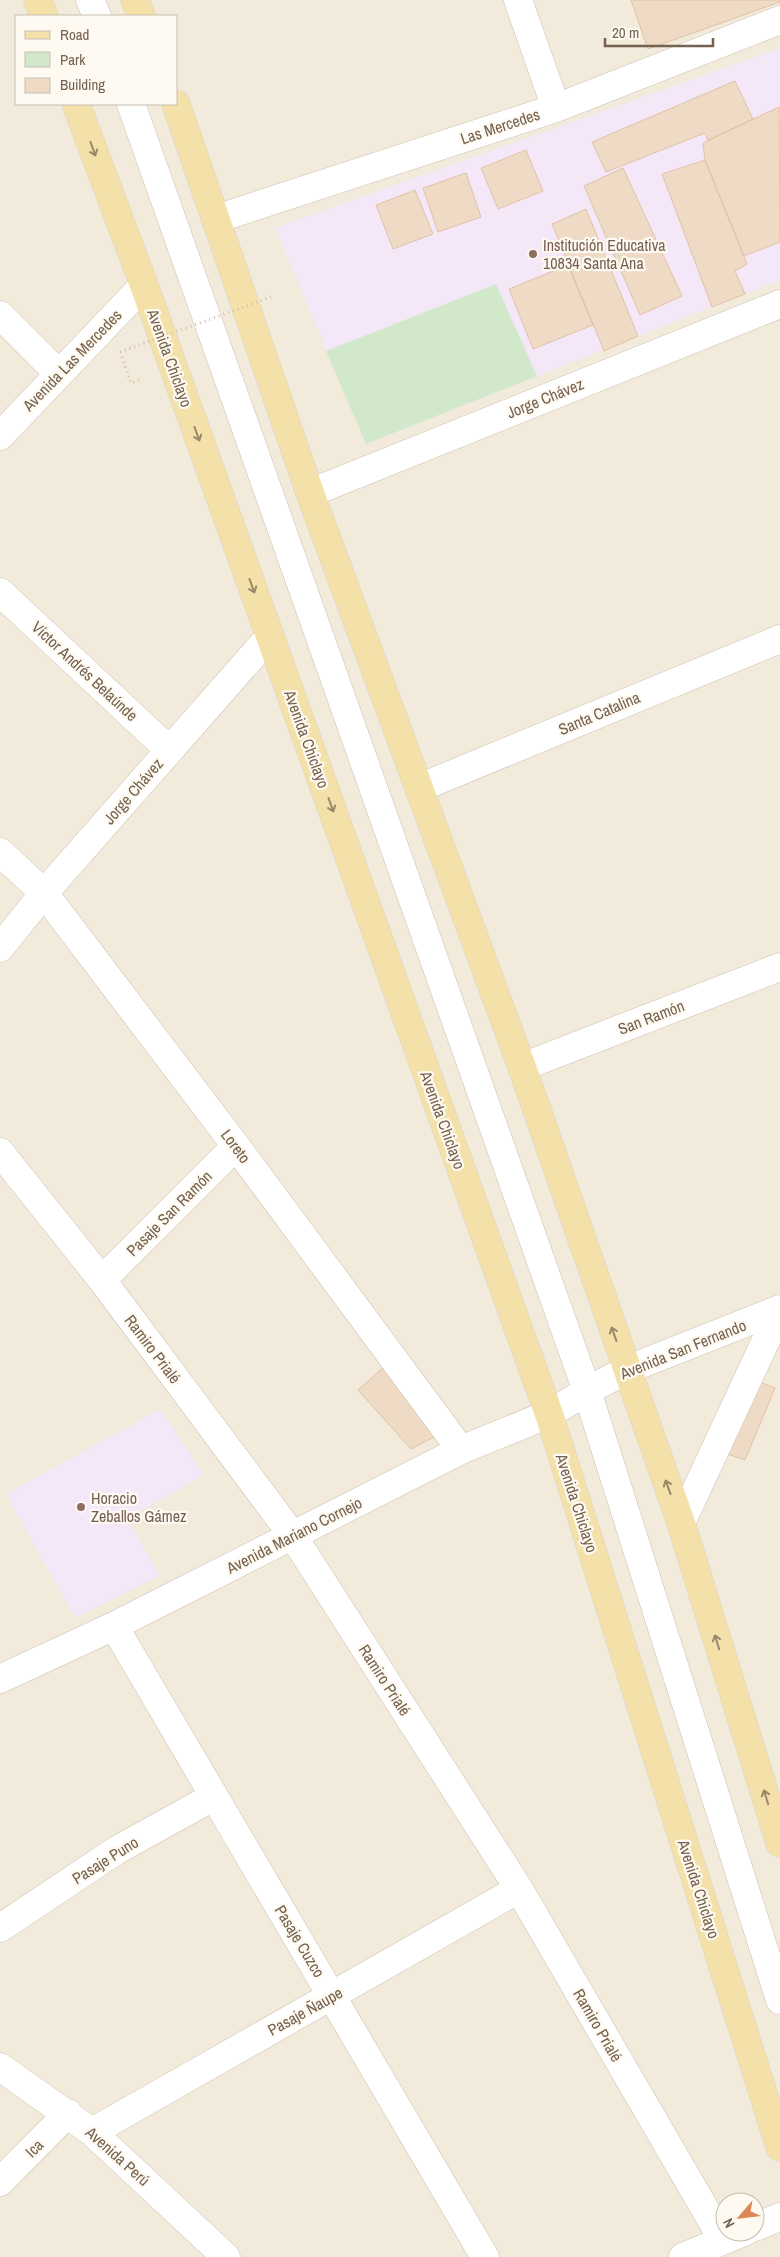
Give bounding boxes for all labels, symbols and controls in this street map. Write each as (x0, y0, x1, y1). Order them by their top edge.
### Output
legend (15, 15, 178, 105)
scale bar (605, 15, 712, 47)
text: 20 m (612, 22, 639, 43)
text: Road (60, 24, 89, 45)
text: Park (60, 49, 86, 70)
text: Building (60, 74, 105, 95)
street label: Las Mercedes (457, 103, 543, 149)
one-way arrow (89, 141, 98, 157)
place label: Institución Educativa 10834 Santa Ana (543, 234, 666, 274)
marker: Institución Educativa 10834 Santa Ana (527, 248, 539, 260)
street label: Avenida Las Mercedes (17, 304, 126, 417)
street label: Avenida Chiclayo (142, 305, 198, 410)
street label: Jorge Chávez (503, 372, 587, 423)
one-way arrow (193, 425, 202, 441)
one-way arrow (248, 578, 257, 594)
street label: Víctor Andrés Belaúnde (27, 616, 143, 726)
street label: Avenida Chiclayo (279, 686, 335, 791)
street label: Santa Catalina (555, 686, 644, 740)
street label: Jorge Chávez (98, 753, 168, 829)
one-way arrow (327, 797, 336, 813)
street label: San Ramón (615, 994, 687, 1040)
street label: Avenida Chiclayo (415, 1067, 471, 1172)
street label: Loreto (216, 1125, 256, 1167)
street label: Pasaje San Ramón (121, 1165, 217, 1261)
street label: Ramiro Prialé (120, 1310, 186, 1388)
street label: Avenida San Fernando (616, 1314, 749, 1385)
one-way arrow (608, 1326, 618, 1342)
street label: Avenida Chiclayo (550, 1450, 603, 1555)
one-way arrow (663, 1480, 672, 1495)
place label: Horacio Zeballos Gámez (91, 1487, 187, 1527)
street label: Avenida Mariano Cornejo (222, 1491, 365, 1579)
marker: Horacio Zeballos Gámez (75, 1501, 87, 1513)
one-way arrow (712, 1634, 722, 1650)
street label: Ramiro Prialé (354, 1640, 416, 1720)
one-way arrow (760, 1789, 770, 1805)
street label: Pasaje Puno (68, 1831, 142, 1889)
street label: Avenida Chiclayo (672, 1836, 725, 1941)
street label: Pasaje Cuzco (270, 1901, 330, 1981)
street label: Pasaje Ñaupe (264, 1981, 346, 2041)
street label: Ramiro Prialé (568, 1984, 628, 2066)
street label: Avenida Perú (80, 2121, 155, 2191)
street label: Ica (20, 2134, 48, 2162)
north arrow (715, 2192, 765, 2242)
text: N (719, 2215, 738, 2231)

